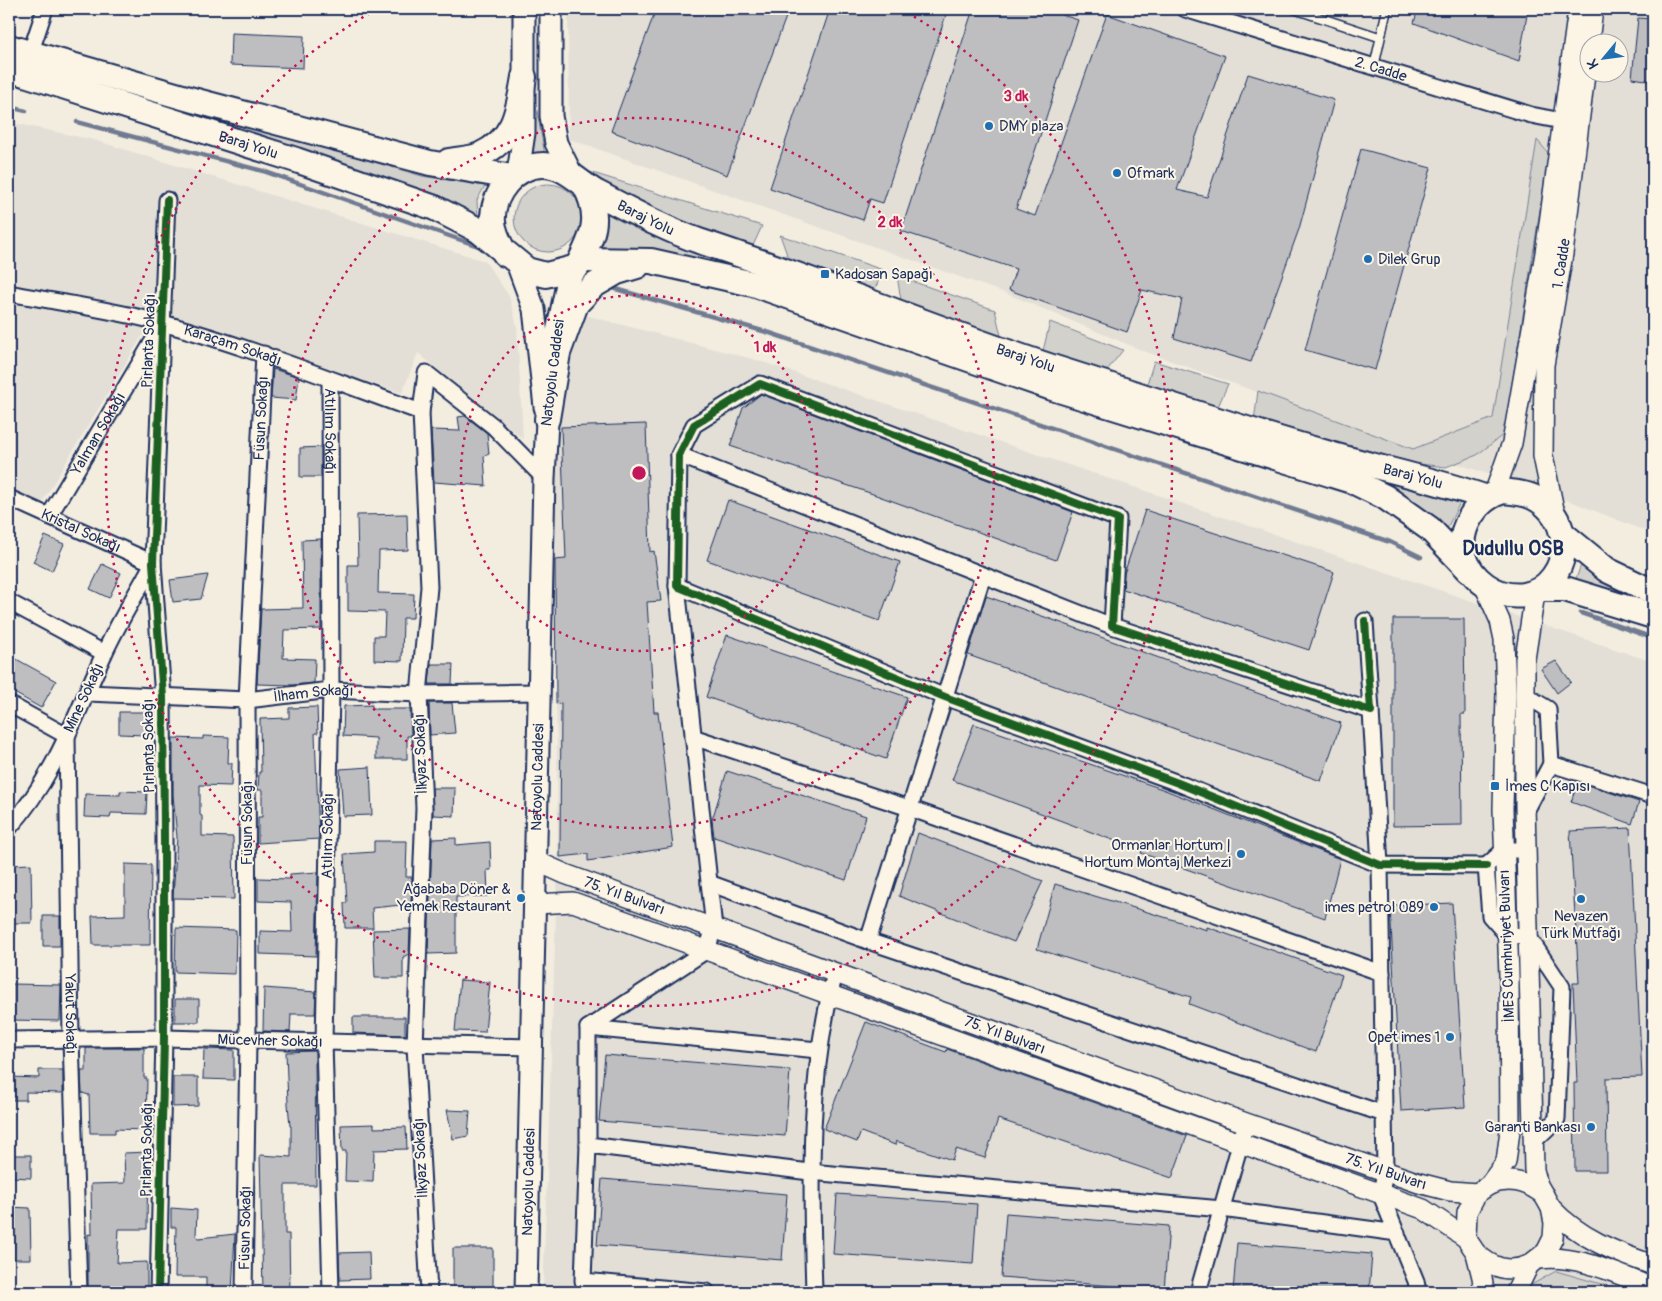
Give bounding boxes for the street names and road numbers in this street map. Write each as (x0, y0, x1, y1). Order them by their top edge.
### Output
street label: 2. Cadde (1353, 52, 1410, 86)
street label: Baraj Yolu (216, 127, 280, 163)
street label: Baraj Yolu (614, 196, 677, 240)
street label: 1. Cadde (1548, 237, 1574, 291)
street label: Pırlanta Sokağı (138, 294, 160, 388)
street label: Natoyolu Caddesi (537, 318, 569, 427)
street label: Karaçam Sokağı (182, 320, 284, 370)
street label: Baraj Yolu (993, 339, 1057, 377)
street label: Füsun Sokağı (249, 376, 272, 461)
street label: Atılım Sokağı (321, 388, 340, 474)
street label: Yalman Sokağı (66, 389, 130, 479)
street label: Baraj Yolu (1381, 459, 1445, 493)
street label: Kristal Sokağı (38, 504, 124, 557)
street label: Mine Sokağı (60, 660, 108, 736)
street label: İlham Sokağı (272, 680, 354, 706)
street label: Pırlanta Sokağı (139, 699, 159, 793)
street label: İlkyaz Sokağı (410, 713, 432, 795)
street label: Natoyolu Caddesi (527, 723, 548, 831)
street label: Füsun Sokağı (238, 781, 257, 865)
street label: Atılım Sokağı (318, 793, 338, 879)
street label: İMES Cumhuriyet Bulvarı (1495, 869, 1519, 1023)
street label: 75. Yıl Bulvarı (581, 872, 668, 919)
street label: Yakut Sokağı (61, 973, 81, 1054)
street label: 75. Yıl Bulvarı (962, 1011, 1048, 1058)
street label: Mücevher Sokağı (217, 1030, 323, 1051)
street label: Pırlanta Sokağı (137, 1103, 157, 1197)
street label: İlkyaz Sokağı (409, 1117, 433, 1199)
street label: Natoyolu Caddesi (518, 1128, 539, 1236)
street label: 75. Yıl Bulvarı (1343, 1149, 1429, 1194)
street label: Füsun Sokağı (235, 1186, 255, 1270)

